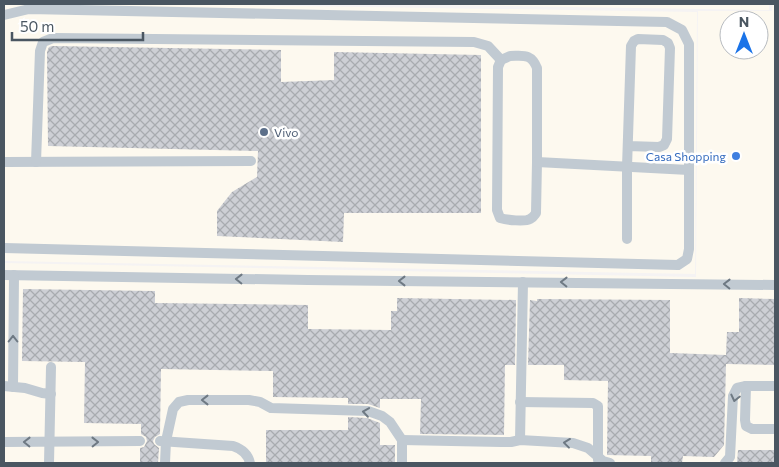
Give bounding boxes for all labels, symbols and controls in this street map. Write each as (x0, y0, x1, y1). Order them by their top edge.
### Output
scale bar (12, 10, 144, 42)
north arrow (719, 10, 769, 60)
text: N (739, 13, 749, 30)
text: 50 m (20, 17, 54, 35)
place label: Vivo (274, 125, 298, 139)
marker: Vivo (258, 126, 270, 138)
place label: Casa Shopping (646, 149, 726, 163)
marker: Casa Shopping (730, 150, 742, 162)
one-way arrow (235, 274, 242, 284)
one-way arrow (397, 276, 405, 286)
one-way arrow (560, 277, 568, 287)
one-way arrow (722, 279, 730, 289)
one-way arrow (8, 334, 18, 342)
one-way arrow (730, 394, 741, 402)
one-way arrow (201, 395, 208, 405)
one-way arrow (361, 407, 370, 417)
one-way arrow (22, 437, 30, 447)
one-way arrow (92, 437, 99, 447)
one-way arrow (563, 438, 571, 449)

